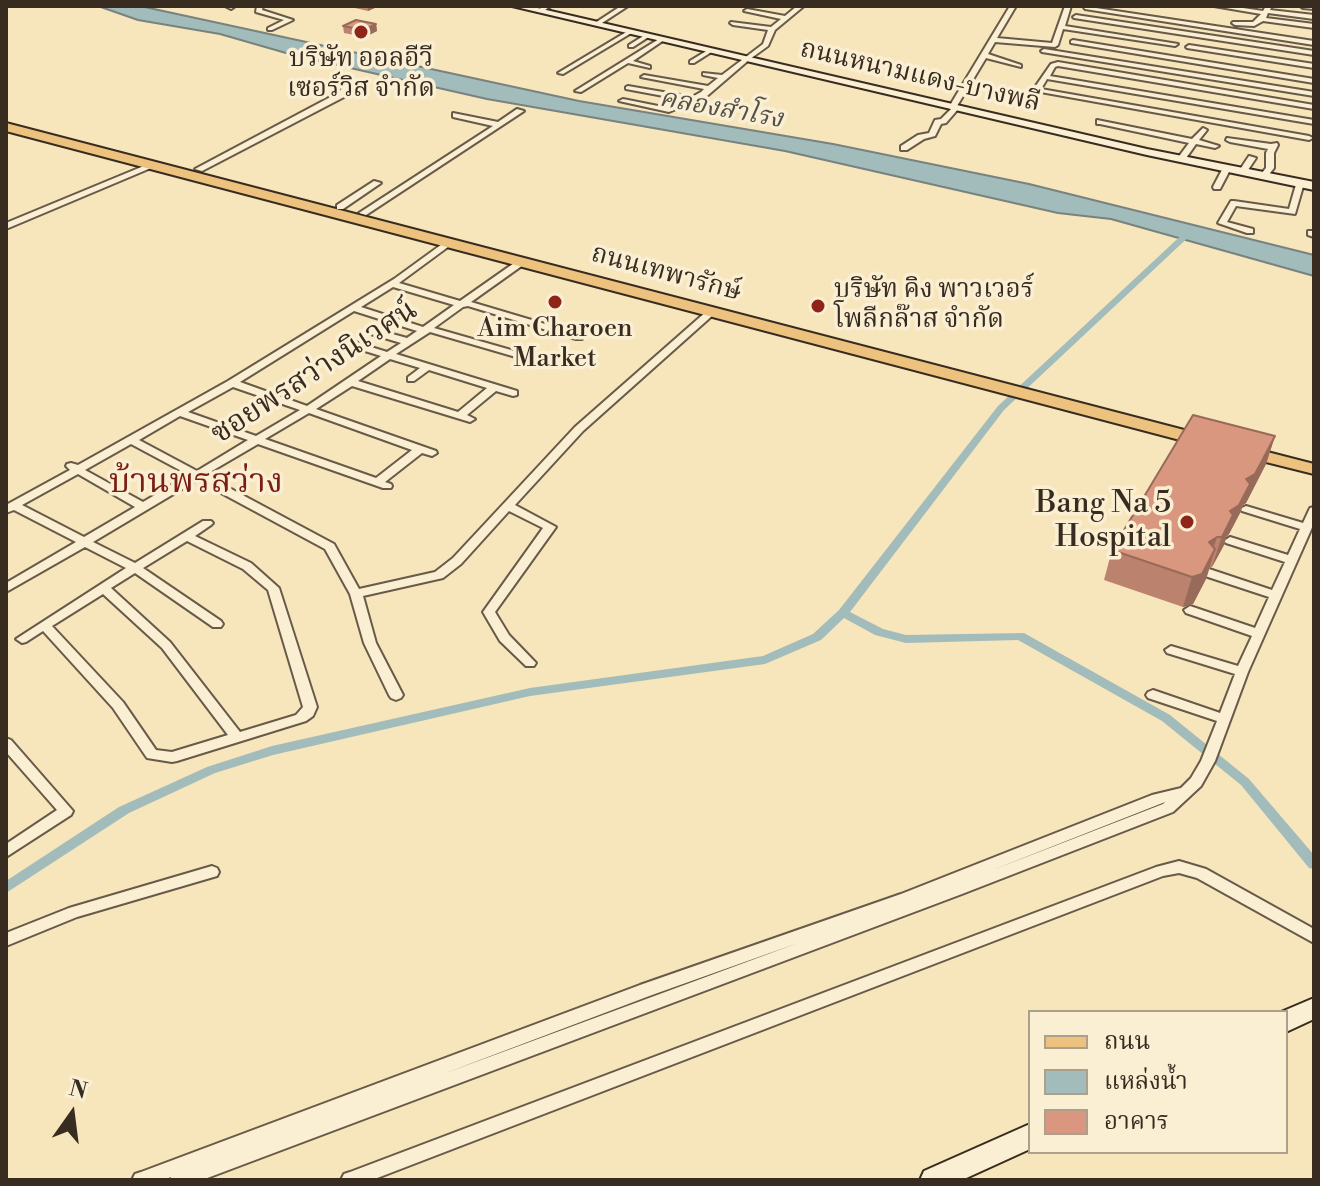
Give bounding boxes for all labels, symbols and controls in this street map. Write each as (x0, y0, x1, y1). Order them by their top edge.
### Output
marker: บริษัท ออลอีวี เซอร์วิส จำกัด (352, 23, 370, 41)
street label: ถนนหนามแดง-บางพลี (797, 34, 1043, 120)
place label: บริษัท ออลอีวี เซอร์วิส จำกัด (287, 44, 435, 106)
water label: คลองสำโรง (657, 84, 785, 136)
street label: ถนนเทพารักษ์ (587, 239, 745, 309)
place label: บริษัท คิง พาวเวอร์ โพลีกล๊าส จำกัด (834, 275, 1034, 336)
street label: ซอยพรสว่างนิเวศน์ (205, 293, 425, 453)
marker: Aim Charoen Market (546, 293, 564, 311)
marker: บริษัท คิง พาวเวอร์ โพลีกล๊าส จำกัด (809, 297, 827, 315)
place label: Aim Charoen Market (477, 314, 633, 376)
district label: บ้านพรสว่าง (109, 464, 283, 504)
place label: Bang Na 5 Hospital (1035, 487, 1171, 558)
marker: Bang Na 5 Hospital (1178, 513, 1196, 531)
legend (1028, 1010, 1288, 1154)
text: ถนน (1104, 1027, 1150, 1057)
text: แหล่งน้ำ (1104, 1067, 1188, 1097)
north arrow (32, 1074, 112, 1154)
text: N (66, 1075, 90, 1105)
text: อาคาร (1104, 1107, 1169, 1137)

